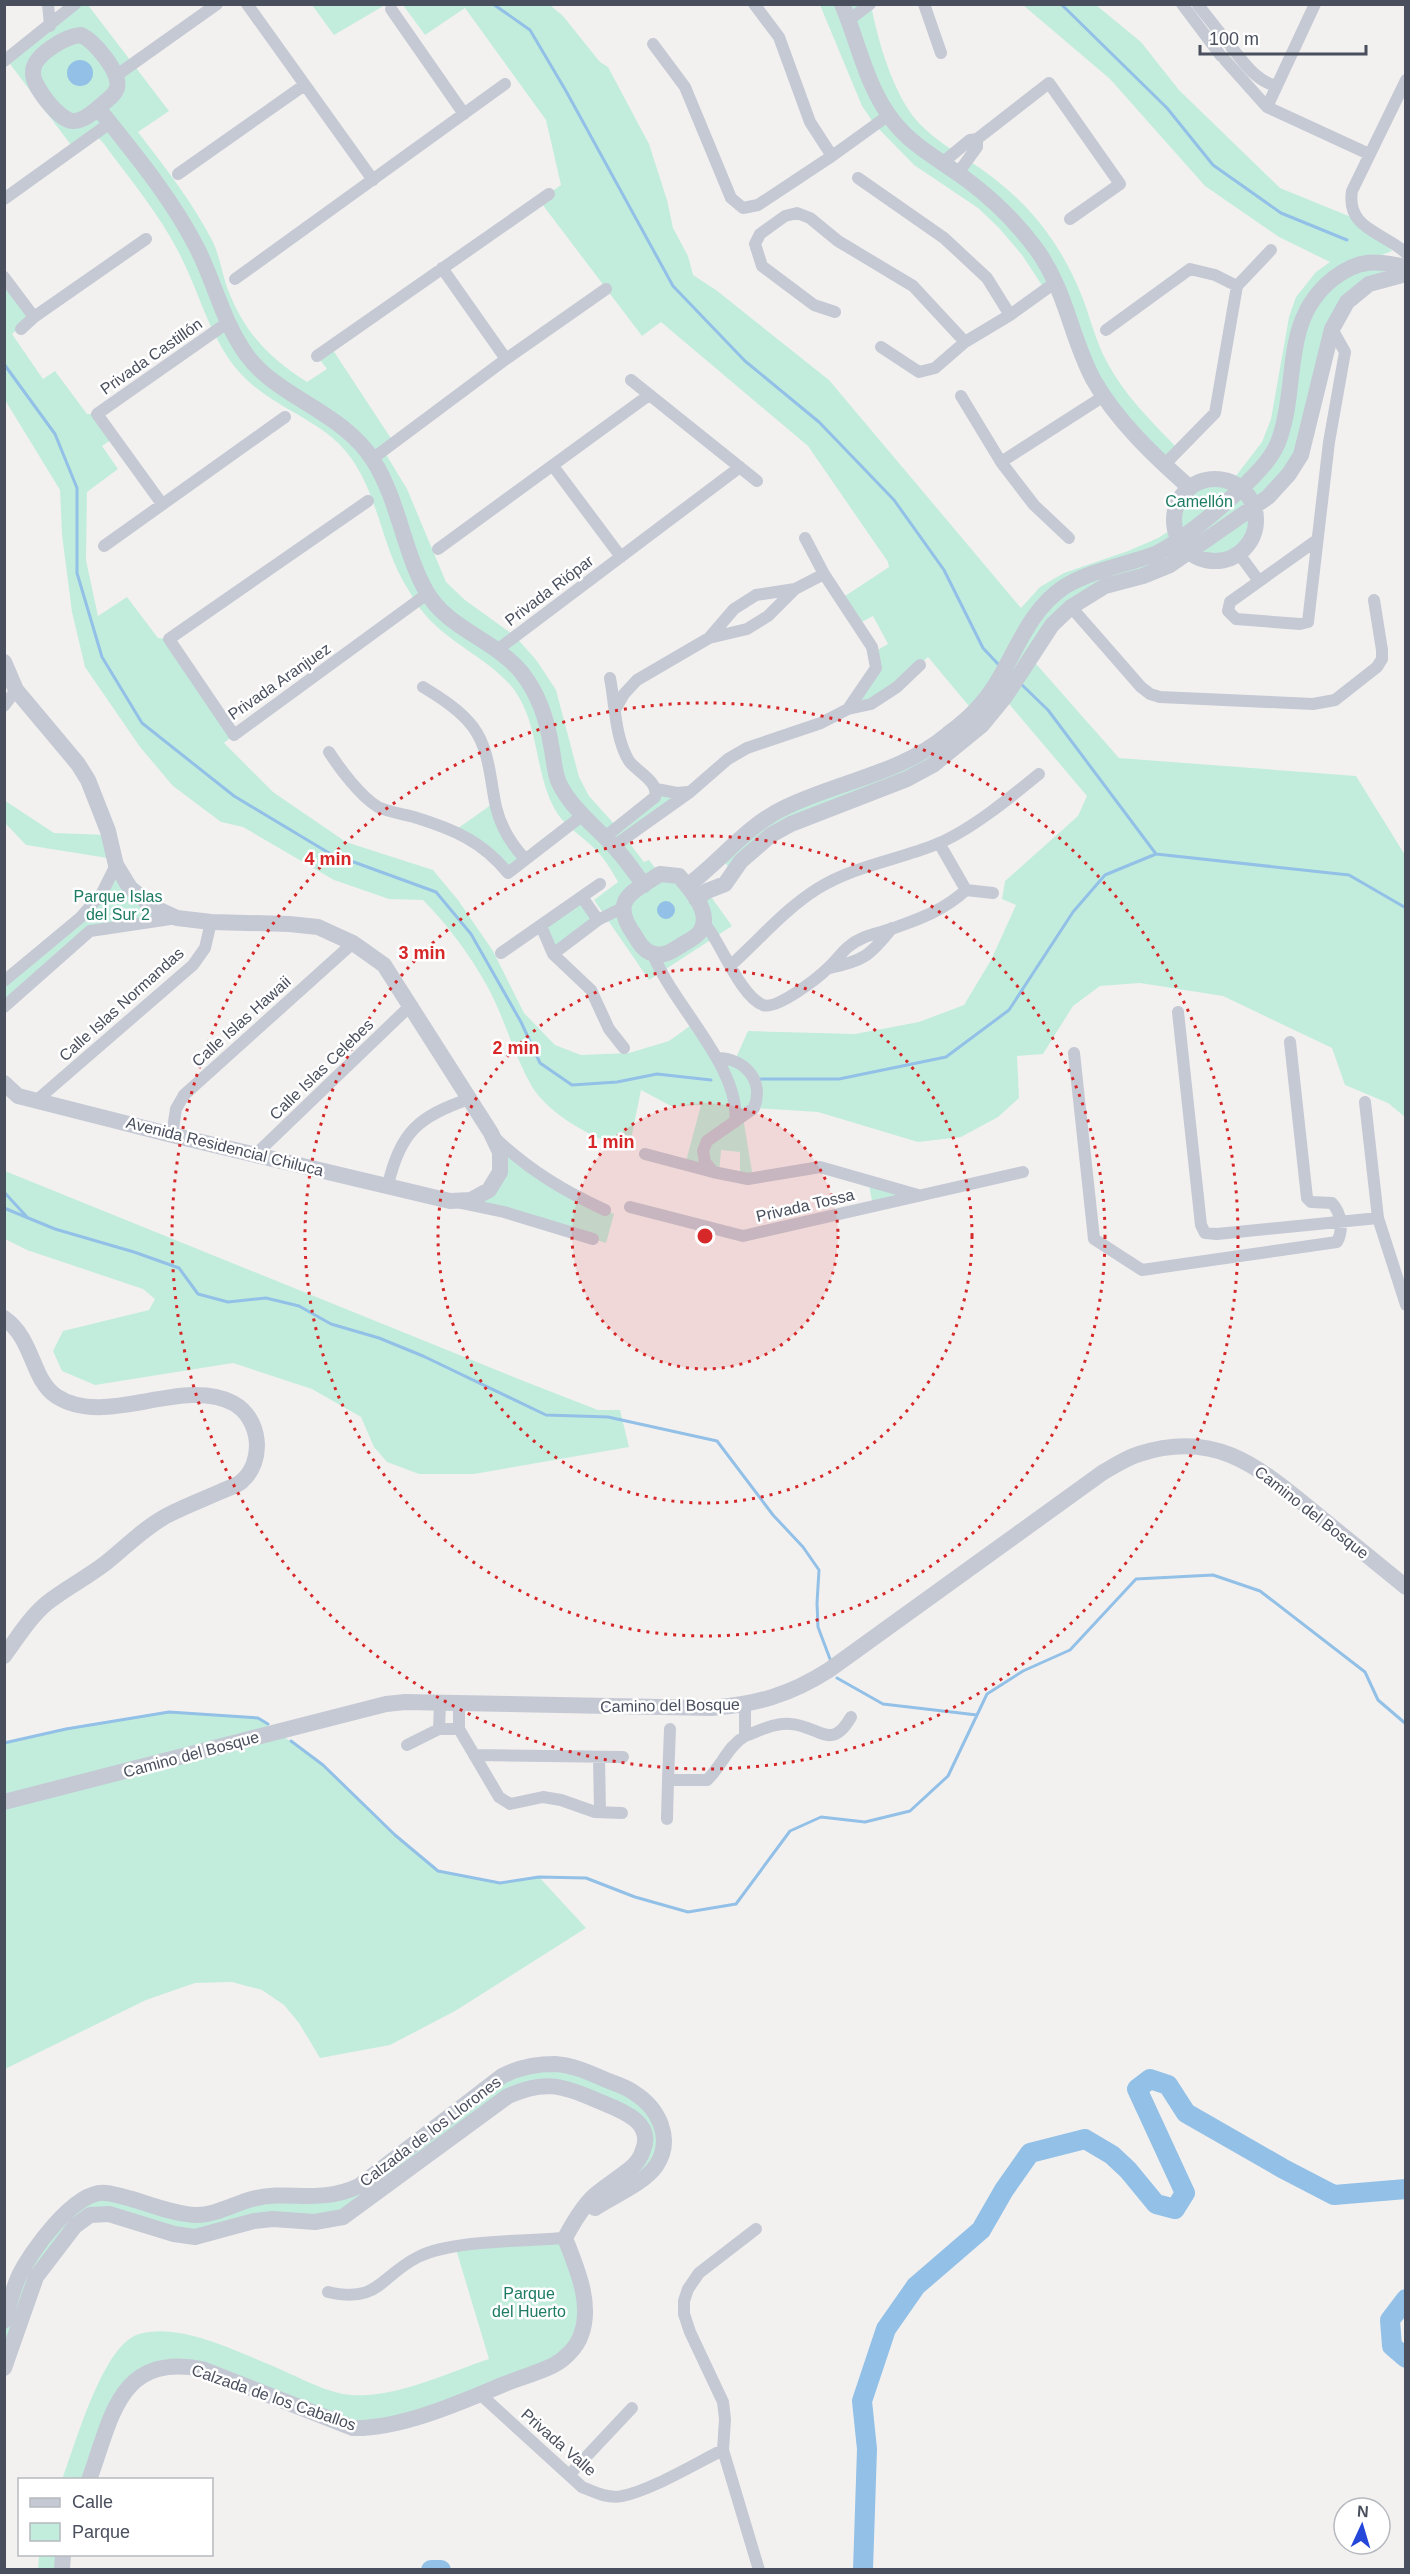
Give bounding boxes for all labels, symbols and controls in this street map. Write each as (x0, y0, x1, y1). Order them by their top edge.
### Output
scale bar (1200, 18, 1366, 56)
text: 100 m (1209, 29, 1259, 49)
street label: Privada Castillón (97, 315, 205, 398)
park label: Camellón (1165, 493, 1233, 510)
street label: Privada Riópar (502, 551, 597, 629)
street label: Privada Aranjuez (225, 640, 334, 723)
text: 4 min (304, 849, 352, 869)
park label: Parque Islas del Sur 2 (74, 888, 162, 923)
text: 3 min (398, 943, 446, 963)
street label: Calle Islas Normandas (56, 944, 187, 1065)
street label: Calle Islas Hawaii (189, 973, 294, 1070)
street label: Calle Islas Celebes (266, 1016, 377, 1123)
text: 2 min (492, 1038, 540, 1058)
street label: Avenida Residencial Chiluca (125, 1114, 325, 1179)
text: 1 min (587, 1132, 635, 1152)
street label: Privada Tossa (754, 1186, 856, 1225)
centre of rings (695, 1226, 715, 1246)
street label: Camino del Bosque (1251, 1463, 1372, 1562)
street label: Camino del Bosque (600, 1696, 740, 1715)
street label: Camino del Bosque (121, 1728, 261, 1781)
street label: Calzada de los Llorones (357, 2073, 504, 2190)
park label: Parque del Huerto (492, 2285, 566, 2320)
street label: Calzada de los Caballos (189, 2361, 358, 2434)
street label: Privada Valle (518, 2405, 599, 2479)
legend (18, 2478, 213, 2556)
text: Calle (72, 2492, 113, 2512)
north arrow (1332, 2496, 1392, 2556)
text: N (1357, 2503, 1369, 2520)
text: Parque (72, 2522, 130, 2542)

